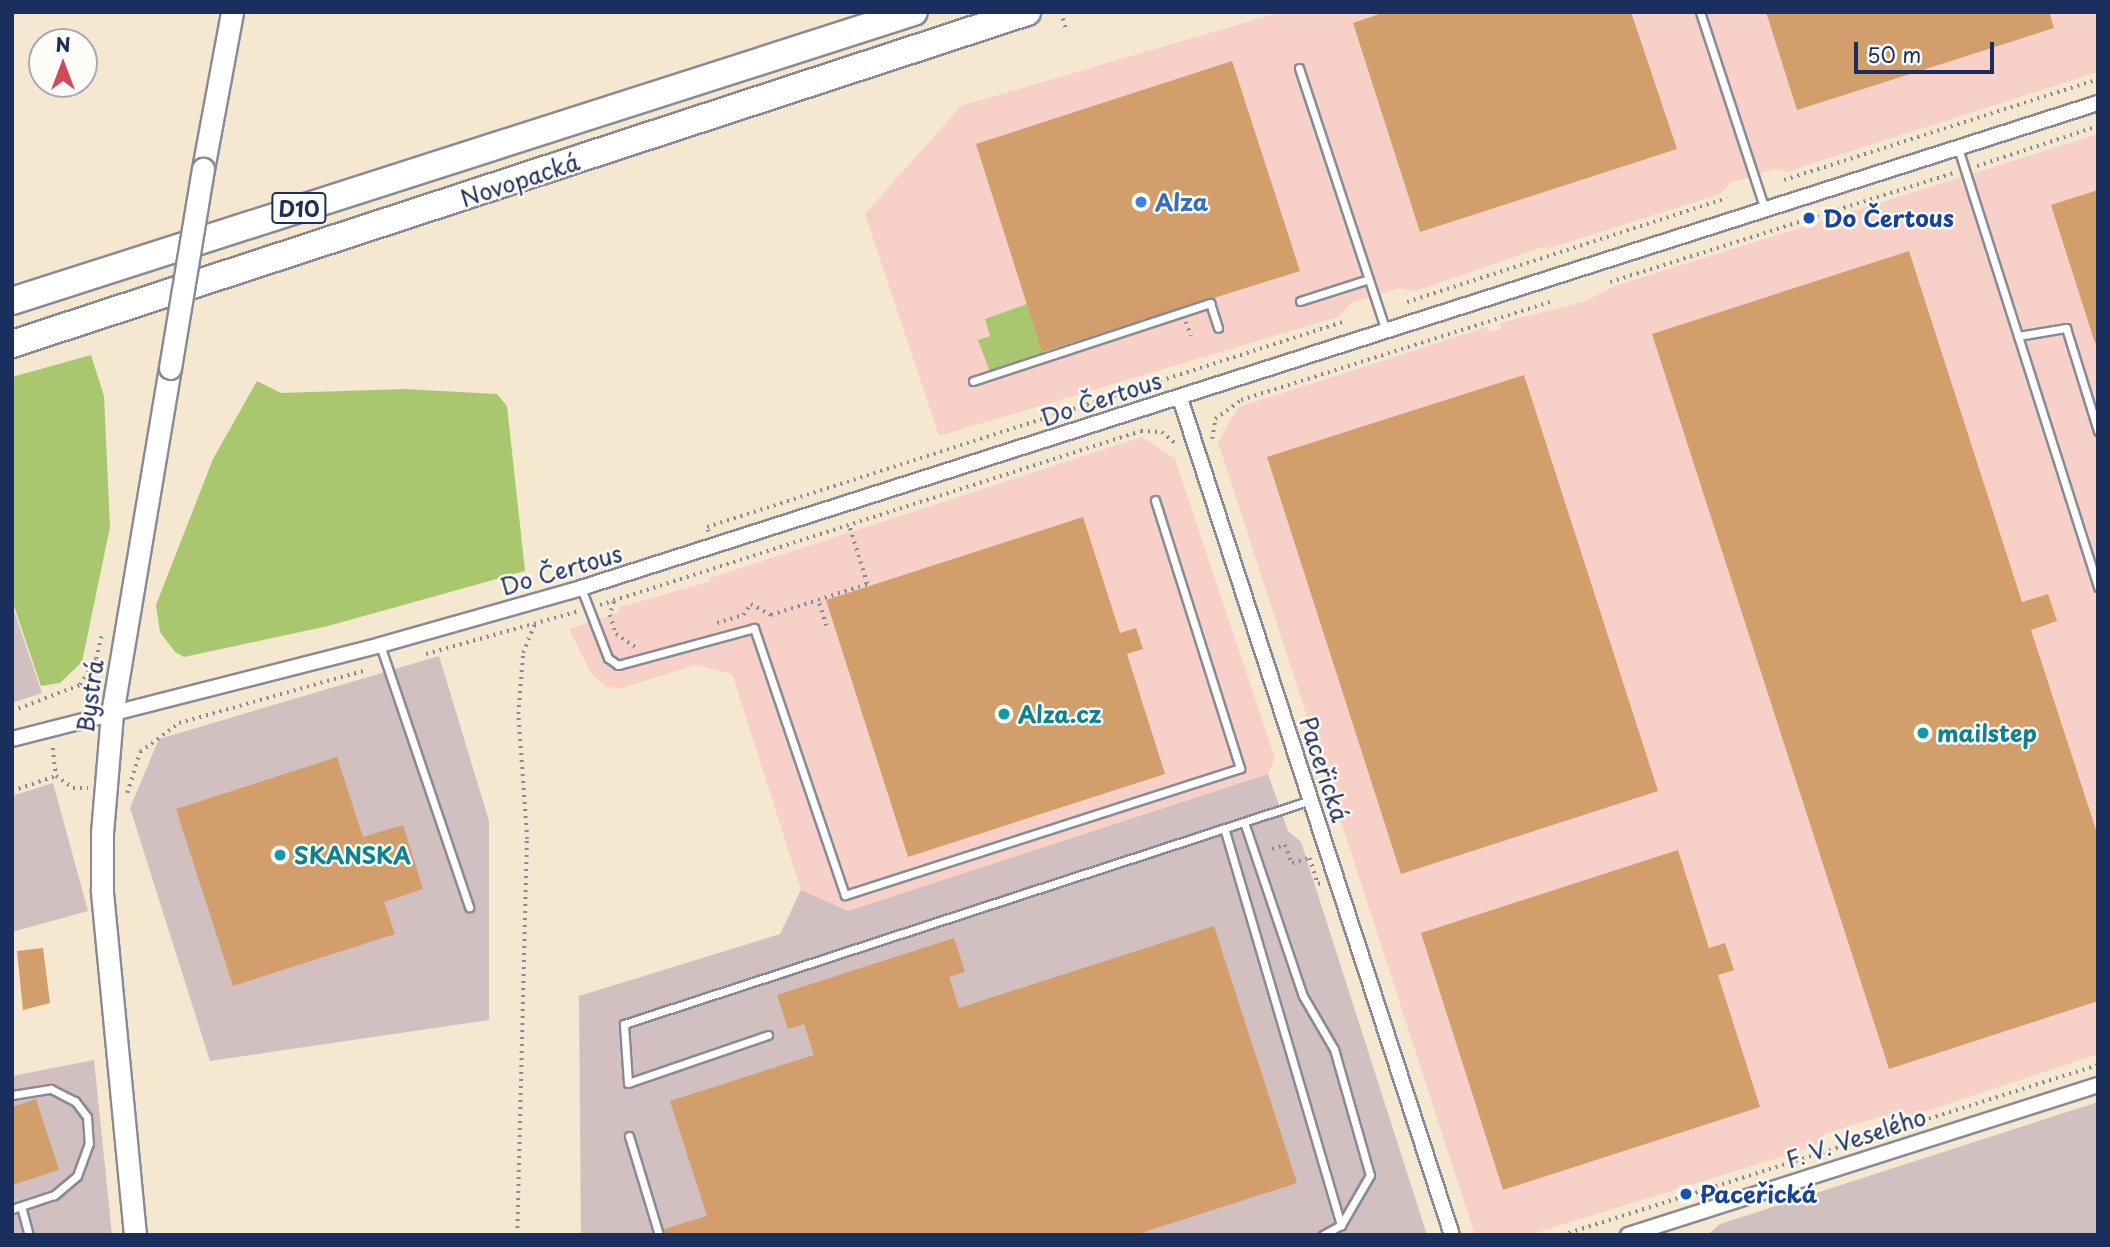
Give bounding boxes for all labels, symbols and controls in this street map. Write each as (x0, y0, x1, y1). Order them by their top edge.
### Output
north arrow (28, 28, 98, 98)
scale bar (1858, 28, 1998, 72)
text: N (55, 30, 71, 58)
text: 50 m (1867, 38, 1921, 70)
street label: Novopacká (457, 148, 583, 212)
place label: Alza (1155, 188, 1208, 216)
road number: D10 (271, 190, 327, 226)
marker: Alza (1133, 194, 1149, 210)
place label: Do Čertous (1823, 204, 1953, 232)
marker: Do Čertous (1801, 210, 1817, 226)
street label: Do Čertous (1037, 367, 1165, 431)
street label: Do Čertous (497, 540, 625, 600)
street label: Bystrá (71, 658, 109, 734)
place label: Alza.cz (1018, 700, 1102, 728)
marker: Alza.cz (996, 706, 1012, 722)
street label: Paceřická (1294, 713, 1354, 825)
place label: mailstep (1937, 719, 2037, 747)
marker: mailstep (1915, 725, 1931, 741)
place label: SKANSKA (294, 841, 411, 869)
marker: SKANSKA (272, 847, 288, 863)
street label: F. V. Veselého (1781, 1102, 1931, 1174)
place label: Paceřická (1700, 1180, 1817, 1208)
marker: Paceřická (1678, 1186, 1694, 1202)

